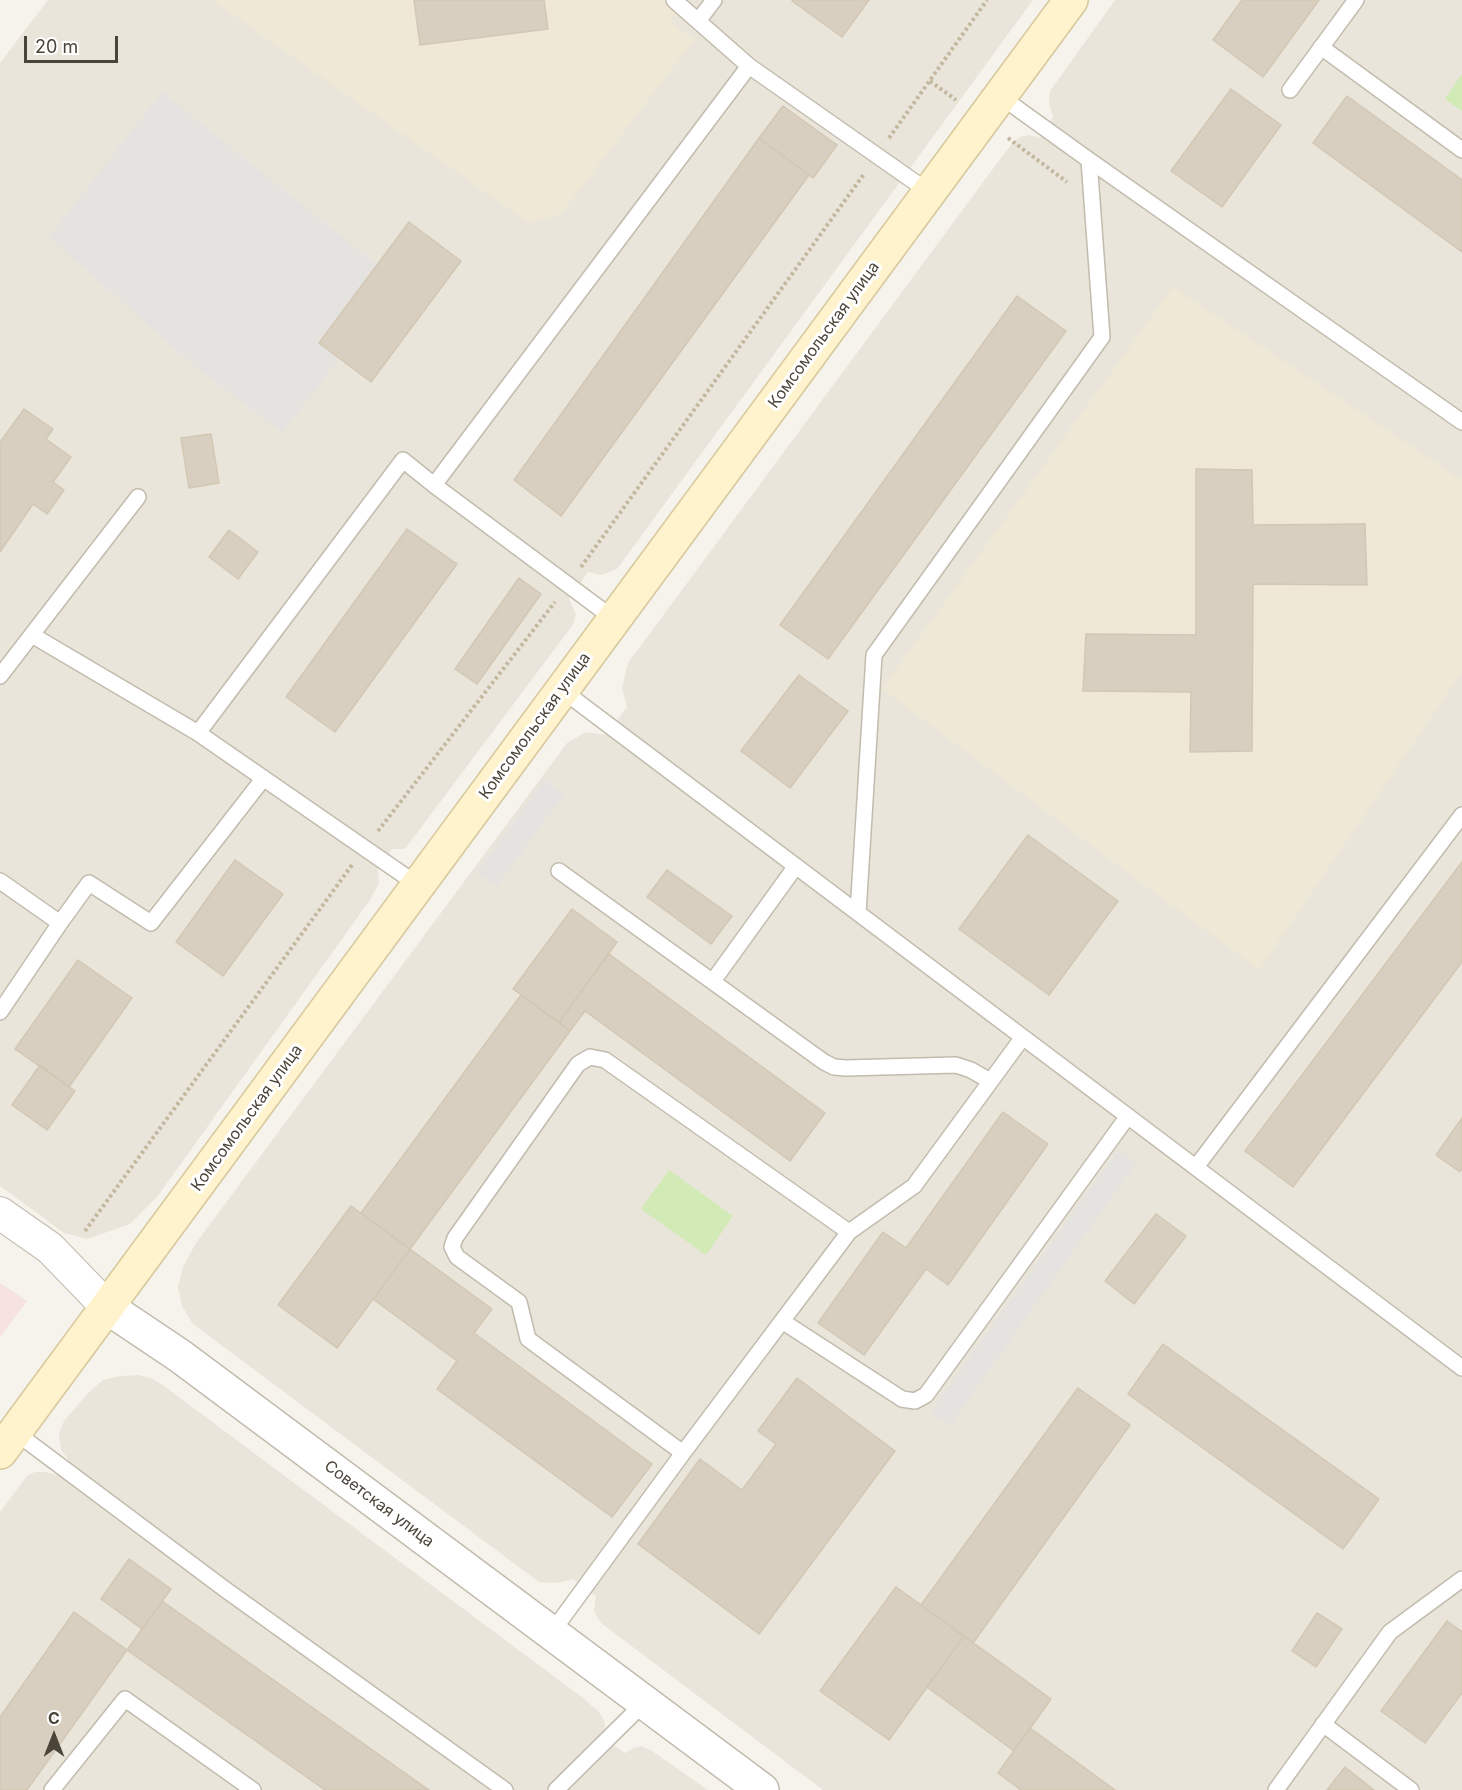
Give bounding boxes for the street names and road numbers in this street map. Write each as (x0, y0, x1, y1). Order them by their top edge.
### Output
street label: Комсомольская улица (764, 258, 884, 412)
street label: Комсомольская улица (475, 649, 595, 803)
street label: Комсомольская улица (187, 1041, 307, 1195)
street label: Советская улица (320, 1456, 438, 1552)

